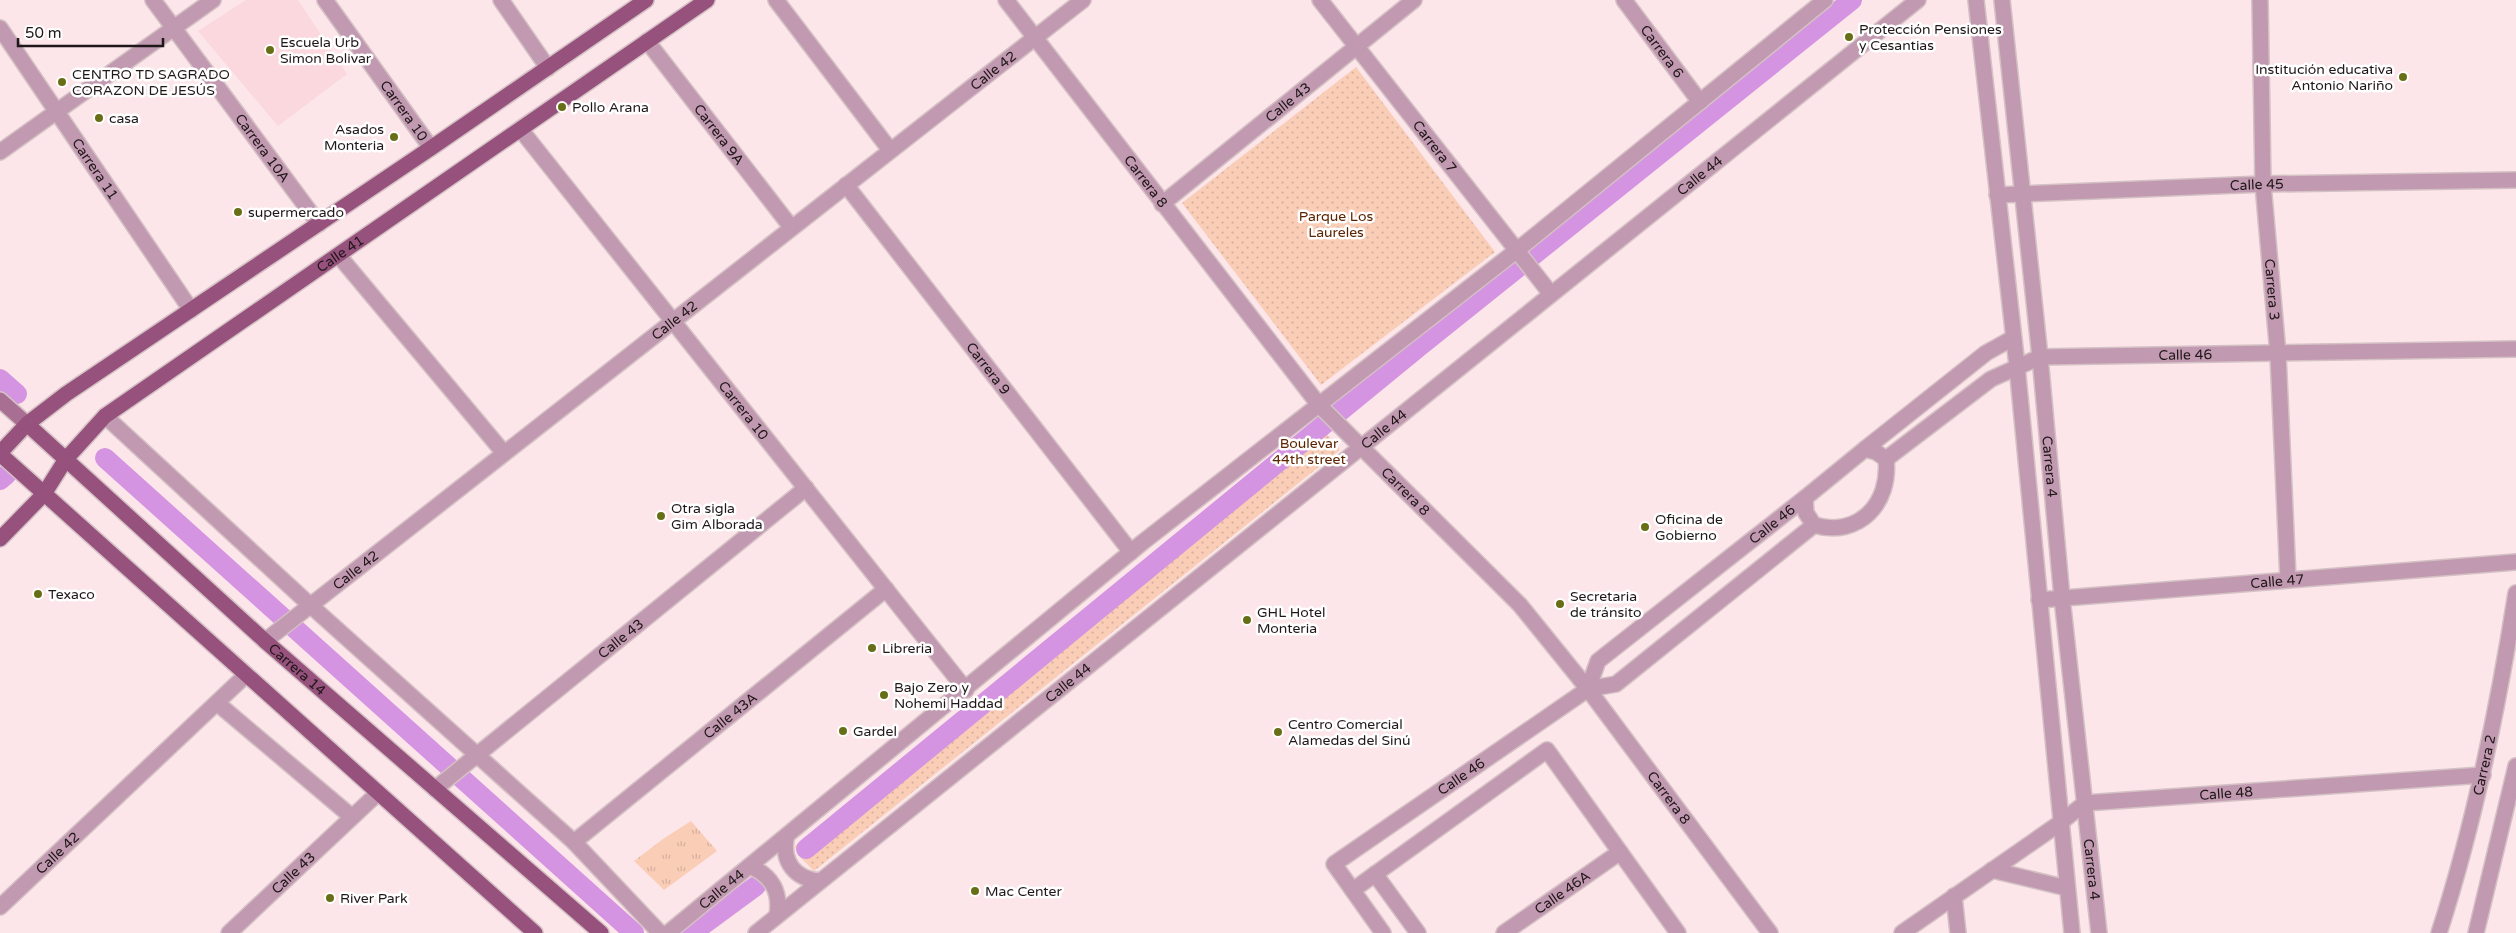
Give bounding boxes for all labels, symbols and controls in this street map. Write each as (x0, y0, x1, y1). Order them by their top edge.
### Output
scale bar (18, 15, 162, 47)
street label: Carrera 6 (1637, 21, 1688, 81)
place label: Protección Pensiones y Cesantias (1859, 21, 2002, 54)
text: 50 m (25, 24, 62, 42)
marker: Protección Pensiones y Cesantias (1843, 31, 1855, 43)
place label: Escuela Urb Simon Bolivar (280, 34, 372, 67)
marker: Escuela Urb Simon Bolivar (264, 44, 276, 56)
street label: Calle 42 (967, 47, 1019, 94)
place label: Institución educativa Antonio Nariño (2255, 61, 2393, 94)
place label: CENTRO TD SAGRADO CORAZON DE JESÚS (72, 66, 230, 99)
marker: Institución educativa Antonio Nariño (2397, 71, 2409, 83)
marker: CENTRO TD SAGRADO CORAZON DE JESÚS (56, 76, 68, 88)
street label: Carrera 10 (377, 77, 432, 144)
street label: Calle 43 (1262, 79, 1314, 126)
place label: Pollo Arana (572, 99, 649, 116)
marker: Pollo Arana (556, 101, 568, 113)
street label: Carrera 9A (690, 101, 748, 168)
place label: casa (109, 110, 139, 127)
street label: Carrera 10A (232, 110, 294, 185)
marker: casa (93, 112, 105, 124)
street label: Carrera 7 (1409, 117, 1461, 176)
place label: Asados Monteria (324, 121, 384, 154)
marker: Asados Monteria (388, 131, 400, 143)
street label: Carrera 11 (69, 135, 122, 203)
street label: Carrera 8 (1120, 152, 1172, 211)
street label: Calle 44 (1673, 152, 1726, 199)
street label: Calle 45 (2230, 175, 2284, 194)
place label: supermercado (248, 204, 344, 221)
marker: supermercado (232, 206, 244, 218)
park label: Parque Los Laureles (1299, 208, 1373, 241)
street label: Calle 41 (313, 231, 367, 276)
street label: Carrera 3 (2261, 258, 2283, 321)
street label: Calle 42 (648, 297, 701, 344)
street label: Carrera 9 (963, 339, 1014, 398)
street label: Calle 46 (2158, 346, 2212, 364)
street label: Carrera 10 (715, 377, 772, 443)
street label: Calle 44 (1357, 405, 1410, 452)
park label: Boulevar 44th street (1272, 435, 1346, 468)
street label: Carrera 4 (2039, 435, 2061, 498)
street label: Carrera 8 (1378, 463, 1434, 519)
place label: Otra sigla Gim Alborada (671, 500, 763, 533)
street label: Calle 46 (1745, 501, 1798, 547)
marker: Otra sigla Gim Alborada (655, 510, 667, 522)
place label: Oficina de Gobierno (1655, 511, 1723, 544)
marker: Oficina de Gobierno (1639, 521, 1651, 533)
street label: Calle 42 (329, 547, 382, 593)
street label: Calle 47 (2250, 570, 2305, 592)
place label: Texaco (48, 586, 95, 603)
marker: Texaco (32, 588, 44, 600)
place label: Secretaria de tránsito (1570, 588, 1641, 621)
marker: Secretaria de tránsito (1554, 598, 1566, 610)
place label: GHL Hotel Monteria (1257, 604, 1325, 637)
marker: GHL Hotel Monteria (1241, 614, 1253, 626)
street label: Calle 43 (594, 615, 647, 662)
street label: Carrera 14 (265, 640, 330, 699)
place label: Libreria (882, 640, 932, 657)
marker: Libreria (866, 642, 878, 654)
street label: Calle 44 (1042, 659, 1094, 706)
place label: Bajo Zero y Nohemi Haddad (894, 679, 1003, 712)
street label: Calle 43A (700, 689, 760, 742)
marker: Bajo Zero y Nohemi Haddad (878, 689, 890, 701)
place label: Centro Comercial Alamedas del Sinú (1288, 716, 1410, 749)
place label: Gardel (853, 723, 897, 740)
marker: Gardel (837, 725, 849, 737)
marker: Centro Comercial Alamedas del Sinú (1272, 726, 1284, 738)
street label: Carrera 2 (2469, 733, 2499, 797)
street label: Calle 46 (1434, 754, 1488, 799)
street label: Carrera 8 (1644, 768, 1694, 828)
street label: Calle 48 (2199, 783, 2254, 803)
street label: Calle 42 (32, 828, 83, 877)
street label: Carrera 4 (2080, 838, 2104, 901)
street label: Calle 43 (268, 848, 319, 897)
street label: Calle 44 (695, 865, 748, 913)
street label: Calle 46A (1531, 867, 1593, 918)
place label: Mac Center (985, 883, 1062, 900)
marker: Mac Center (969, 885, 981, 897)
place label: River Park (340, 890, 408, 907)
marker: River Park (324, 892, 336, 904)

